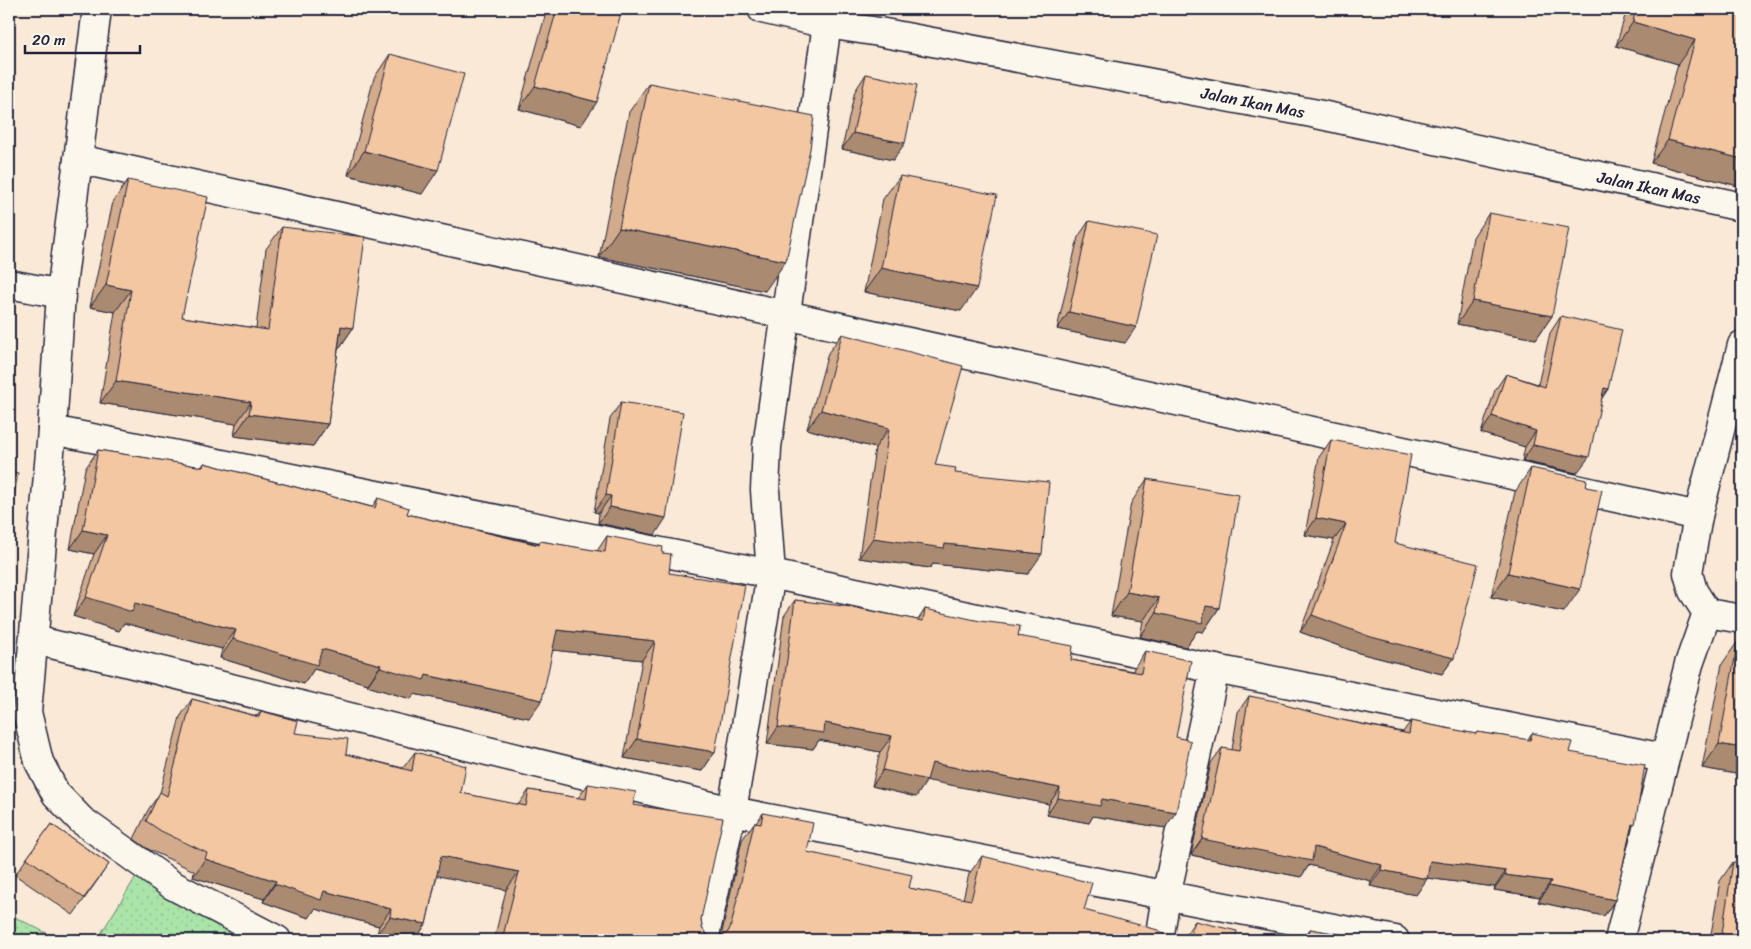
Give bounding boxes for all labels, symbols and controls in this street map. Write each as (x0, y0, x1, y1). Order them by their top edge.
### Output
scale bar (25, 22, 140, 54)
text: 20 m (32, 27, 66, 53)
street label: Jalan Ikan Mas (1198, 78, 1308, 127)
street label: Jalan Ikan Mas (1594, 162, 1704, 213)

